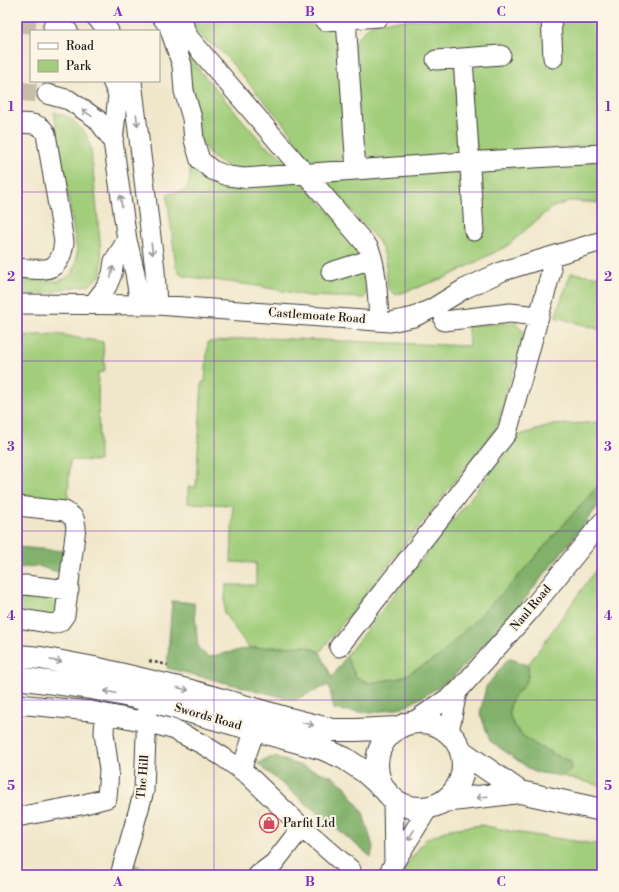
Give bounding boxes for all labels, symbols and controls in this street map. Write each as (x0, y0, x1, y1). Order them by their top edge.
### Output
text: A (112, 4, 123, 20)
text: B (305, 4, 315, 20)
text: C (496, 4, 506, 20)
legend (30, 30, 160, 82)
text: Road (66, 39, 94, 54)
text: Park (66, 59, 92, 74)
text: 1 (8, 99, 15, 115)
text: 1 (605, 99, 612, 115)
one-way arrow (82, 109, 93, 117)
one-way arrow (133, 113, 141, 126)
one-way arrow (118, 195, 125, 208)
one-way arrow (148, 242, 156, 255)
one-way arrow (108, 266, 116, 279)
text: 2 (7, 269, 15, 285)
text: 2 (604, 269, 612, 285)
street label: Castlemoate Road (268, 305, 366, 327)
text: 3 (7, 439, 15, 455)
text: 3 (604, 439, 612, 455)
street label: Naul Road (507, 582, 555, 634)
text: 4 (7, 608, 16, 624)
text: 4 (604, 608, 613, 624)
one-way arrow (49, 657, 62, 665)
one-way arrow (176, 686, 189, 693)
one-way arrow (103, 687, 116, 695)
street label: Swords Road (173, 700, 243, 734)
one-way arrow (301, 720, 314, 728)
street label: The Hill (134, 754, 152, 800)
text: 5 (7, 778, 15, 794)
text: 5 (604, 778, 612, 794)
one-way arrow (476, 793, 489, 801)
shop icon: Parfit Ltd (258, 812, 280, 834)
place label: Parfit Ltd (283, 816, 335, 831)
one-way arrow (407, 829, 415, 841)
text: A (112, 874, 123, 890)
text: B (305, 874, 315, 890)
text: C (496, 874, 506, 890)

